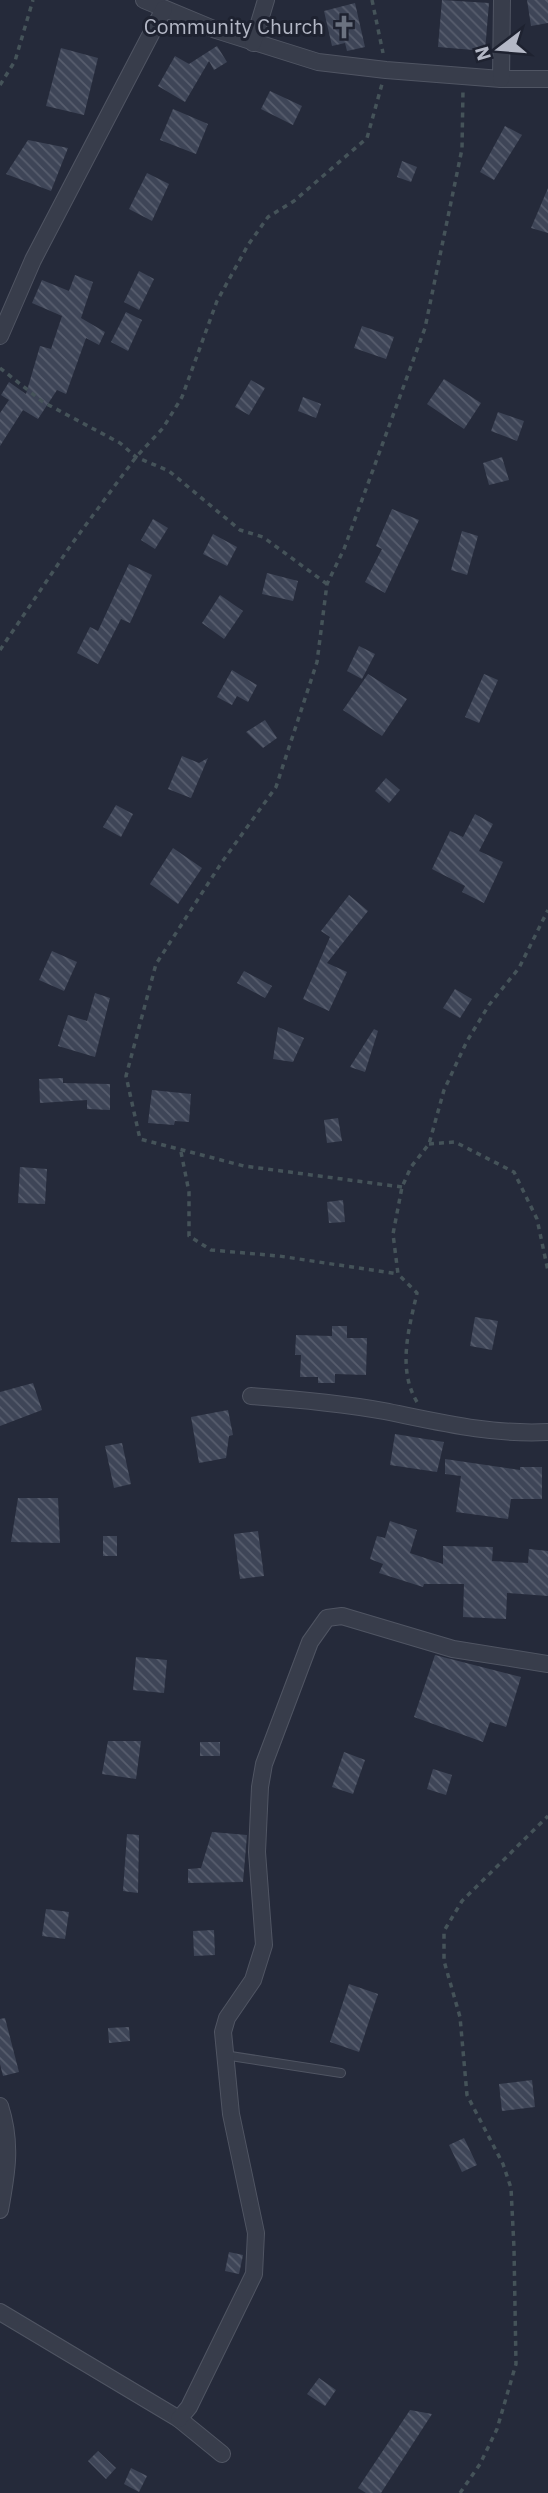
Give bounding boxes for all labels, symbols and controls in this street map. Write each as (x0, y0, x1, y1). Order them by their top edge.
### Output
place label: Community Church (144, 12, 324, 40)
church icon: Community Church (330, 13, 358, 41)
north arrow (464, 14, 534, 84)
text: N (469, 44, 496, 64)

